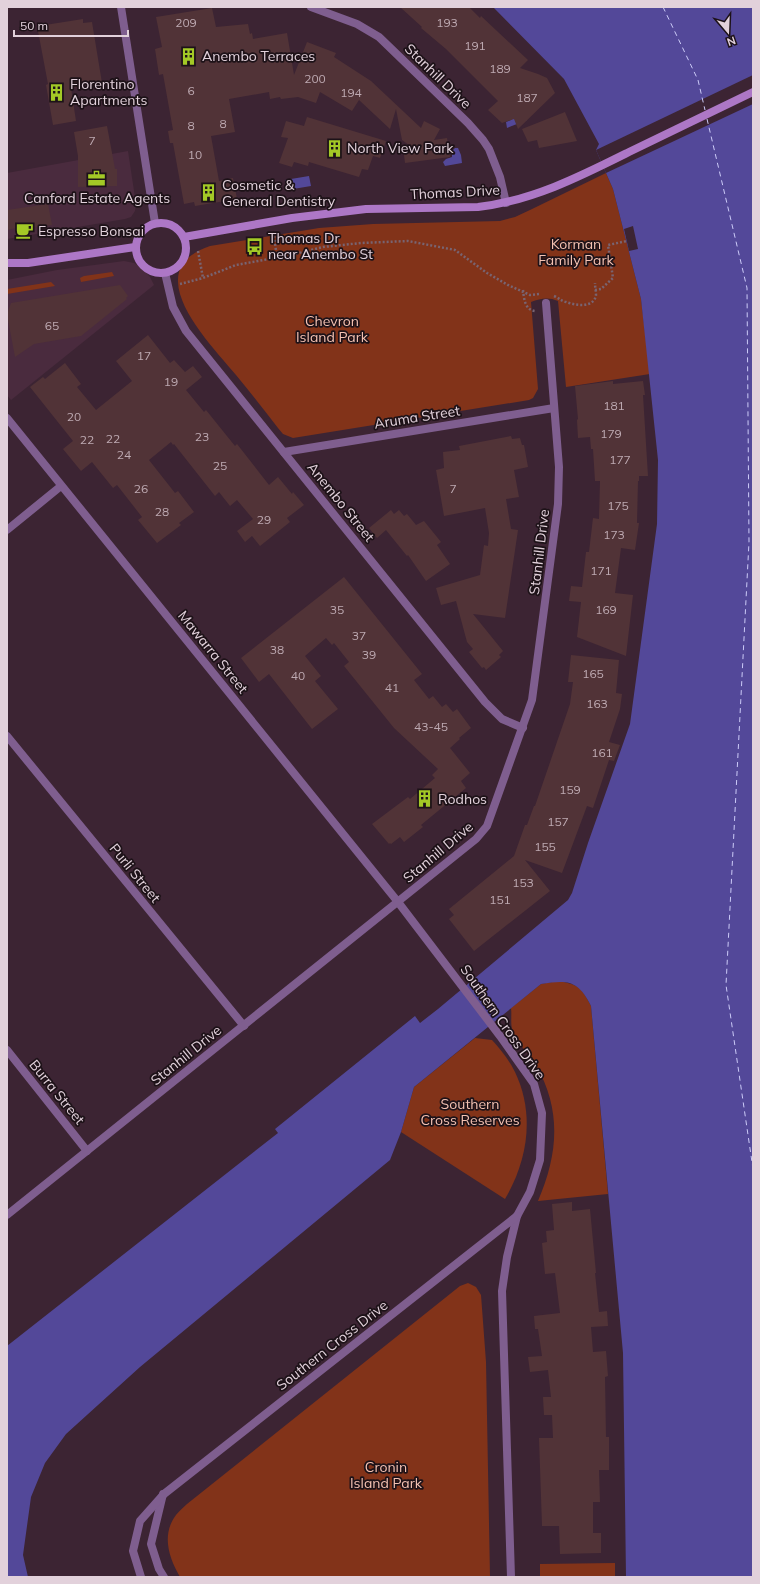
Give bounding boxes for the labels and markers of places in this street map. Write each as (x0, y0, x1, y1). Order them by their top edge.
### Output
building icon: Anembo Terraces (179, 46, 199, 66)
place label: Anembo Terraces (202, 47, 315, 65)
place label: Florentino Apartments (70, 75, 147, 109)
building icon: Florentino Apartments (47, 82, 67, 102)
building icon: North View Park (324, 138, 344, 158)
place label: North View Park (347, 139, 454, 157)
office icon: Canford Estate Agents (87, 168, 107, 188)
place label: Cosmetic & General Dentistry (222, 176, 336, 210)
building icon: Cosmetic & General Dentistry (199, 183, 219, 203)
place label: Canford Estate Agents (24, 189, 170, 207)
cafe icon: Espresso Bonsai (15, 221, 35, 241)
place label: Espresso Bonsai (38, 222, 144, 240)
place label: Thomas Dr near Anembo St (268, 229, 373, 263)
bus stop icon: Thomas Dr near Anembo St (245, 236, 265, 256)
building icon: Rodhos (415, 789, 435, 809)
place label: Rodhos (438, 790, 487, 808)

